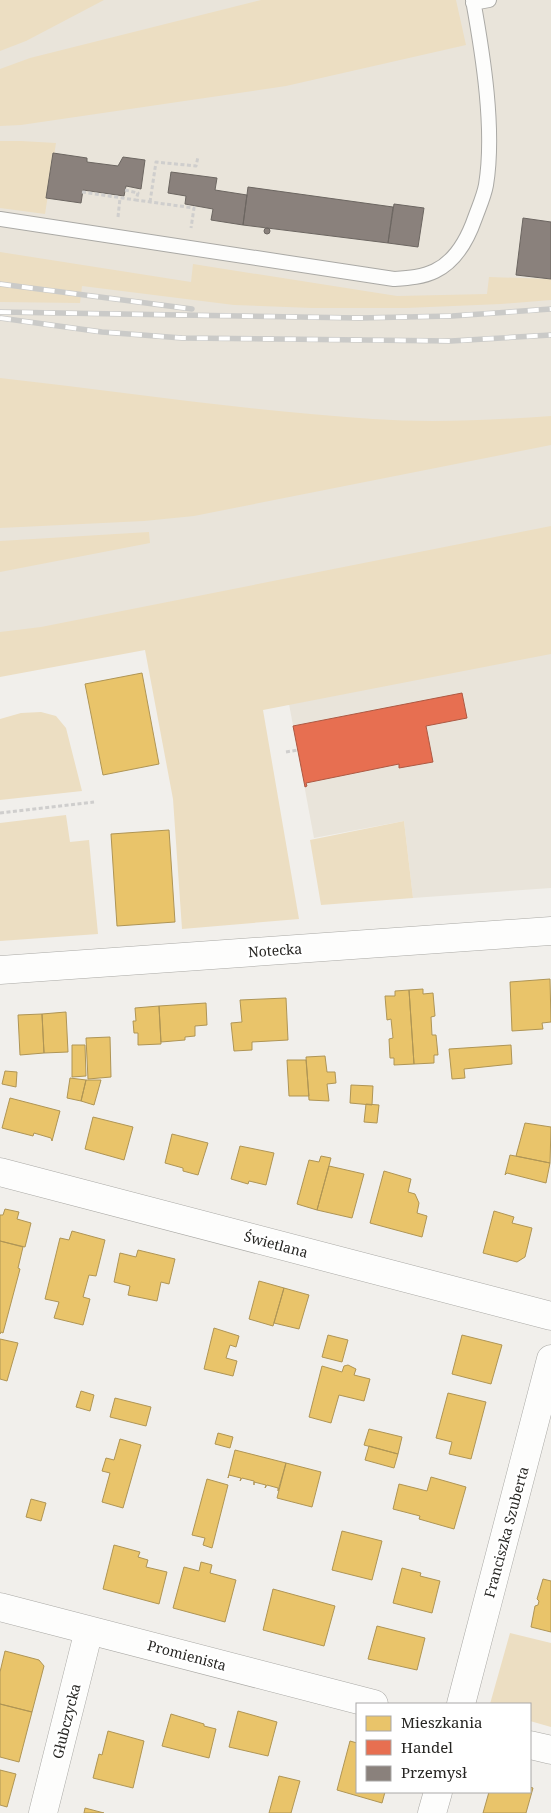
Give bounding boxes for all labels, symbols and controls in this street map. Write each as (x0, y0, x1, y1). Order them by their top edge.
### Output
street label: Notecka (247, 939, 303, 961)
street label: Świetlana (242, 1226, 310, 1262)
street label: Franciszka Szuberta (479, 1464, 533, 1600)
street label: Promienista (145, 1635, 229, 1675)
street label: Głubczycka (47, 1681, 85, 1761)
legend (356, 1703, 531, 1793)
text: Mieszkania (401, 1712, 482, 1732)
text: Handel (401, 1737, 453, 1757)
text: Przemysł (401, 1762, 467, 1782)

